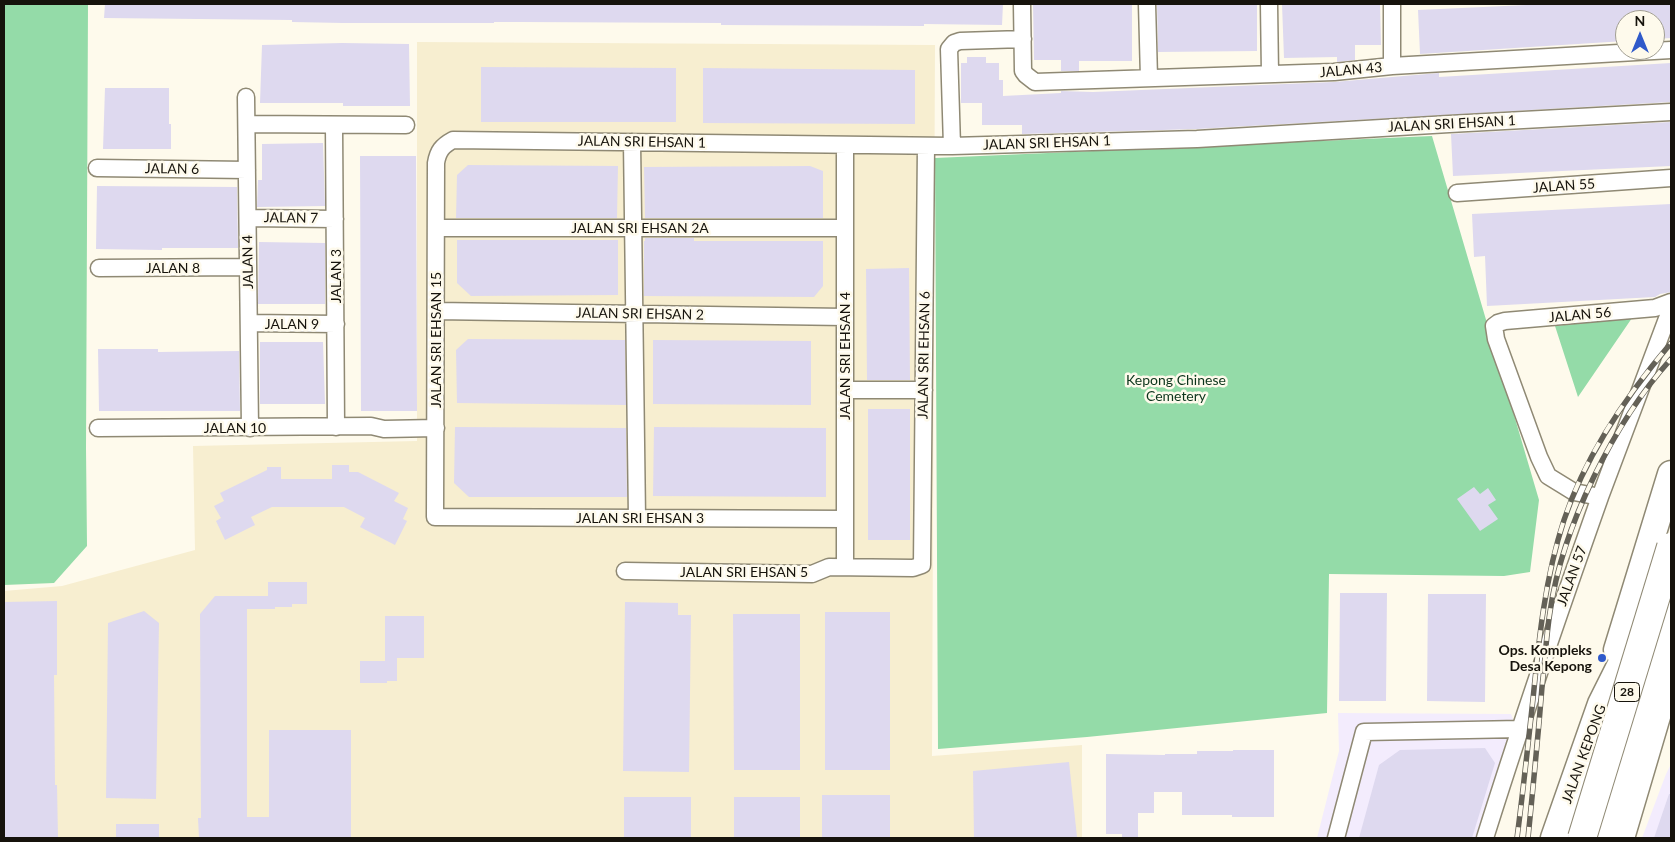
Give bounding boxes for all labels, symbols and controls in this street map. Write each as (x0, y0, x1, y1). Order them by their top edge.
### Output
north arrow (1615, 10, 1665, 60)
text: N (1635, 12, 1645, 29)
street label: JALAN 43 (1319, 59, 1383, 81)
street label: JALAN SRI EHSAN 1 (1388, 112, 1516, 136)
street label: JALAN SRI EHSAN 1 (578, 132, 706, 152)
street label: JALAN SRI EHSAN 1 (983, 132, 1111, 154)
street label: JALAN 6 (145, 160, 199, 178)
street label: JALAN 55 (1532, 175, 1596, 197)
street label: JALAN 7 (264, 209, 318, 227)
street label: JALAN SRI EHSAN 2A (571, 220, 709, 236)
street label: JALAN 4 (239, 235, 257, 289)
street label: JALAN 3 (328, 249, 344, 303)
street label: JALAN 8 (146, 260, 200, 276)
street label: JALAN SRI EHSAN 15 (428, 272, 444, 408)
street label: JALAN SRI EHSAN 6 (914, 291, 934, 419)
street label: JALAN SRI EHSAN 4 (837, 292, 853, 420)
street label: JALAN SRI EHSAN 2 (576, 304, 704, 324)
street label: JALAN 56 (1548, 304, 1612, 326)
street label: JALAN 9 (265, 316, 319, 332)
park label: Kepong Chinese Cemetery (1126, 372, 1226, 404)
street label: JALAN 10 (204, 420, 266, 436)
street label: JALAN SRI EHSAN 3 (576, 510, 704, 526)
street label: JALAN 57 (1553, 544, 1591, 608)
street label: JALAN SRI EHSAN 5 (680, 564, 808, 580)
place label: Ops. Kompleks Desa Kepong (1499, 642, 1592, 674)
marker: Ops. Kompleks Desa Kepong (1596, 652, 1608, 664)
road number: 28 (1614, 682, 1640, 702)
street label: JALAN KEPONG (1558, 702, 1610, 806)

